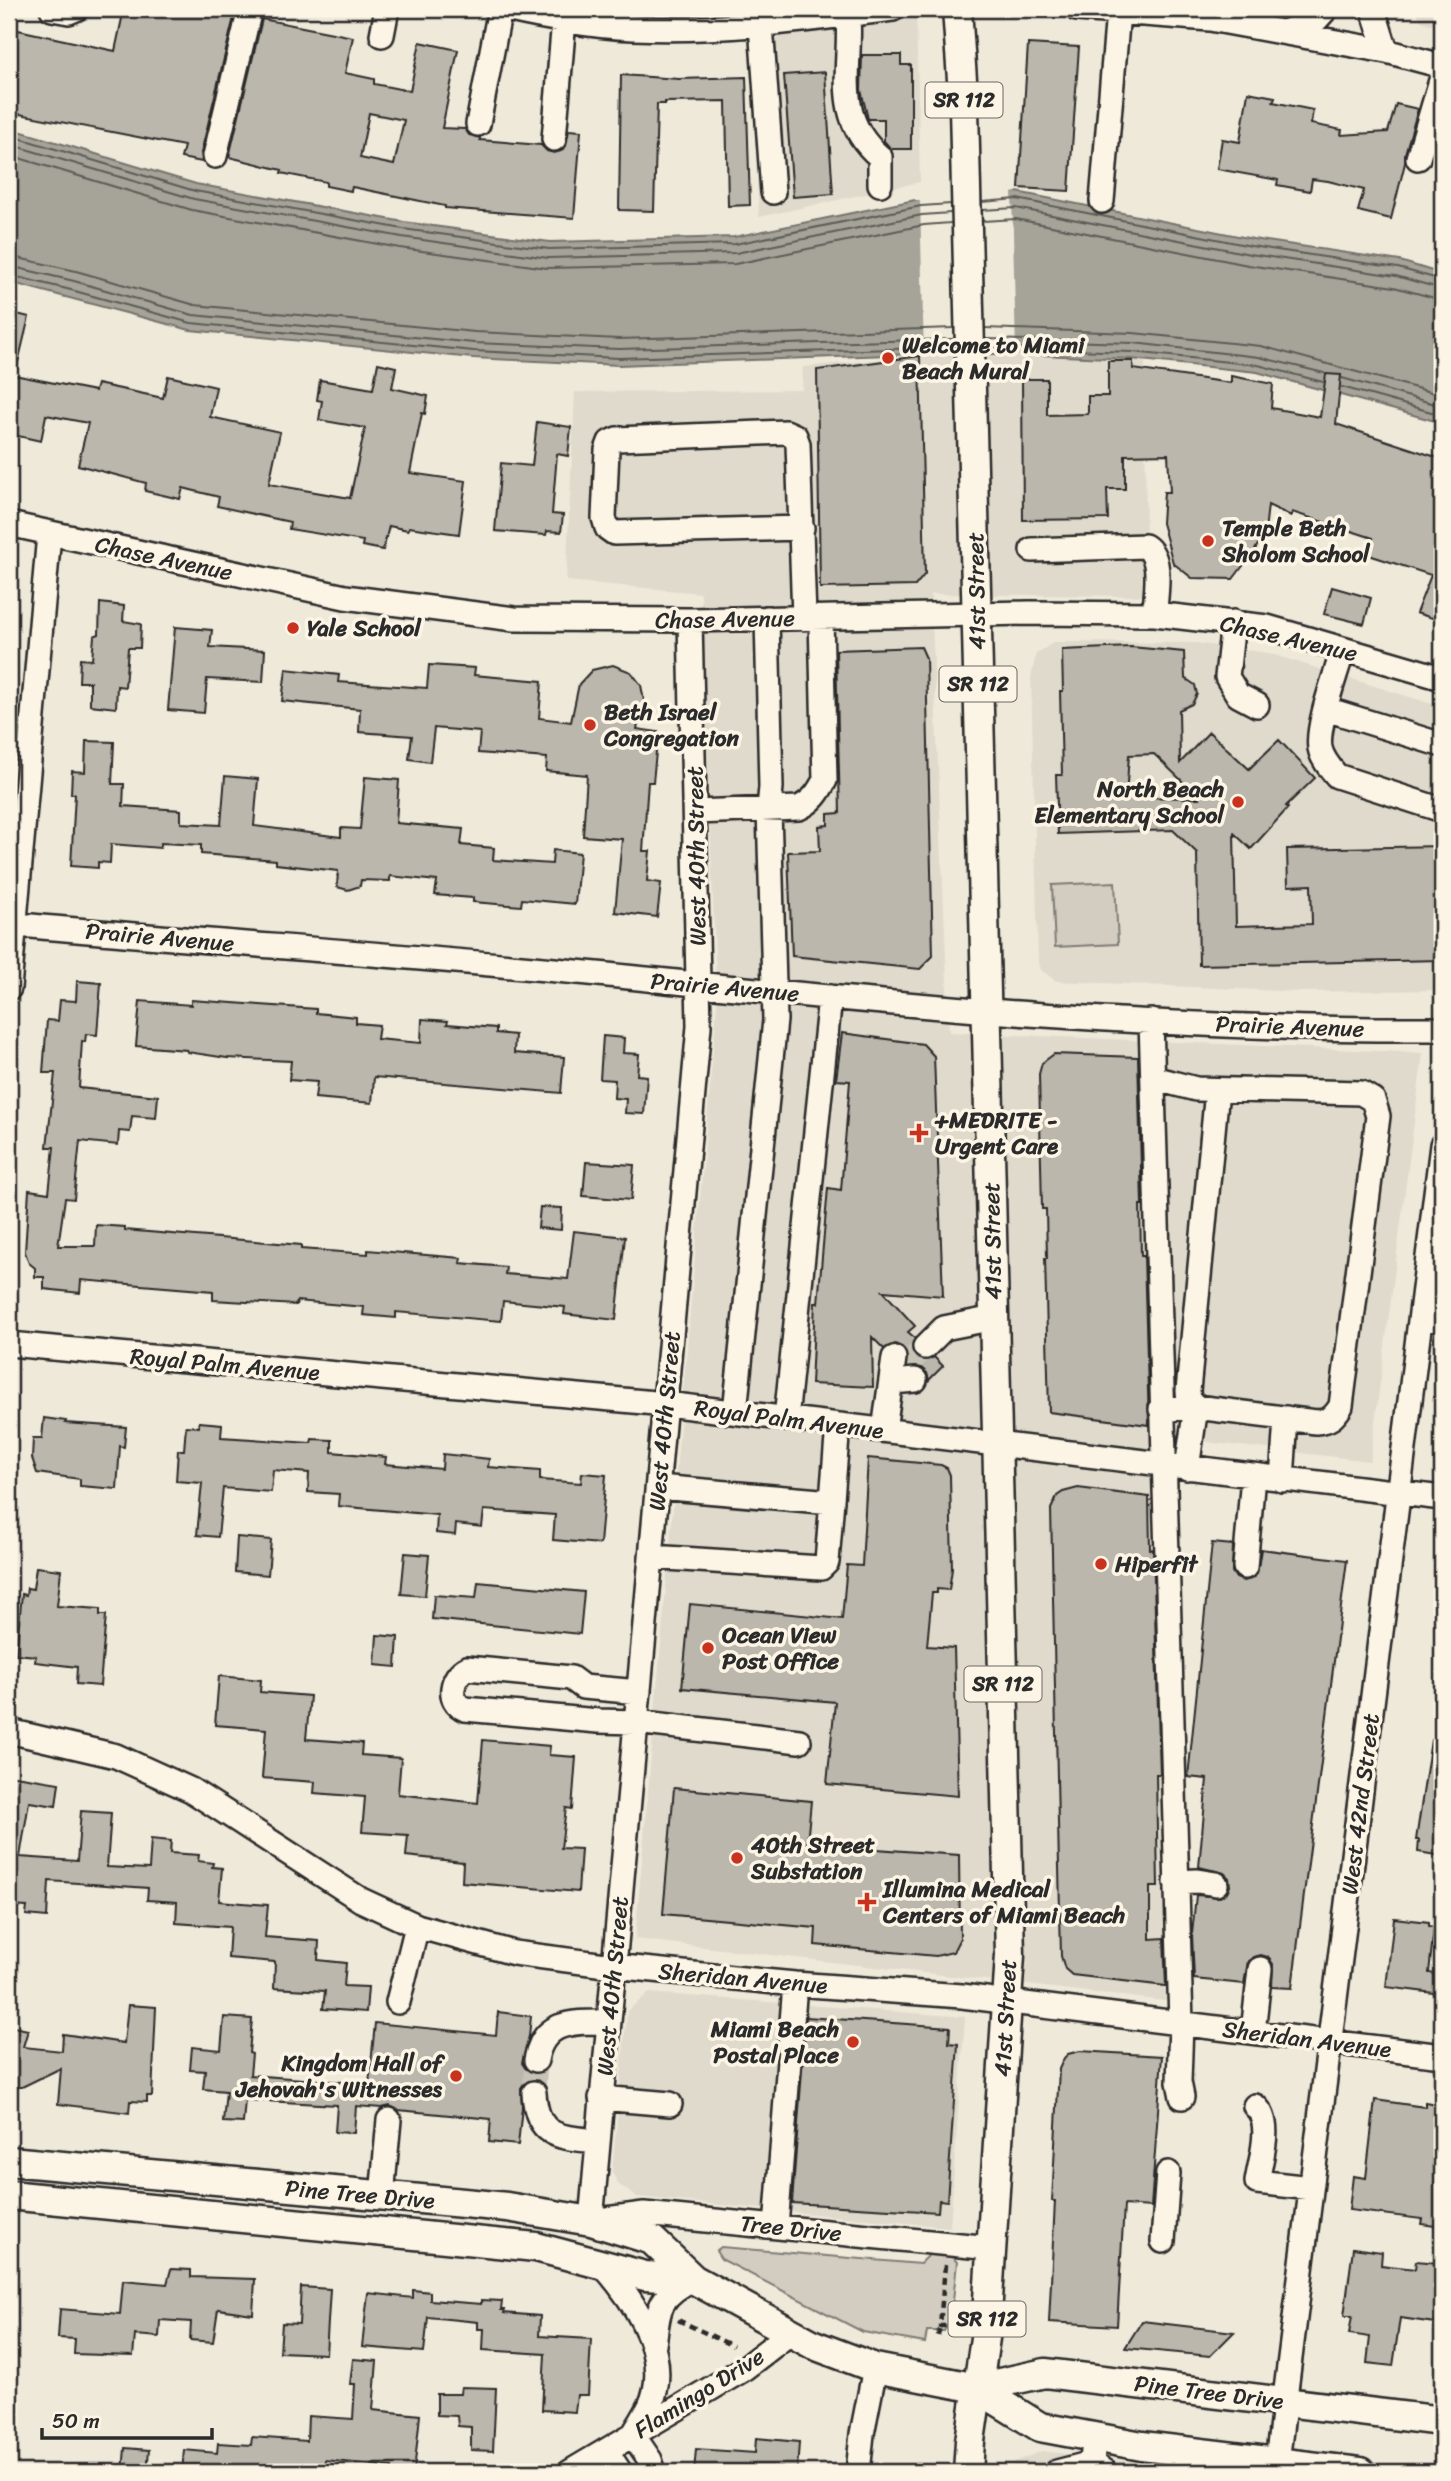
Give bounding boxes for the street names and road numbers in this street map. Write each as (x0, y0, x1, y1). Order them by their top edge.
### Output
road number: SR 112 (926, 82, 1002, 118)
street label: Chase Avenue (91, 524, 237, 593)
street label: 41st Street (955, 532, 998, 650)
street label: Chase Avenue (655, 598, 795, 641)
street label: Chase Avenue (1216, 603, 1362, 674)
road number: SR 112 (940, 666, 1016, 702)
street label: West 40th Street (674, 766, 719, 946)
street label: Prairie Avenue (84, 911, 236, 964)
street label: Prairie Avenue (649, 961, 801, 1014)
street label: Prairie Avenue (1215, 1003, 1365, 1050)
street label: 41st Street (971, 1182, 1014, 1300)
street label: West 40th Street (636, 1330, 693, 1512)
street label: Royal Palm Avenue (128, 1336, 322, 1393)
street label: Royal Palm Avenue (692, 1388, 886, 1451)
road number: SR 112 (964, 1666, 1042, 1702)
street label: West 42nd Street (1329, 1711, 1392, 1897)
street label: West 40th Street (584, 1895, 641, 2077)
street label: Sheridan Avenue (657, 1951, 829, 2006)
street label: 41st Street (982, 1958, 1029, 2078)
street label: Sheridan Avenue (1220, 2009, 1394, 2070)
street label: Pine Tree Drive (283, 2168, 437, 2221)
street label: Tree Drive (738, 2203, 844, 2254)
road number: SR 112 (948, 2302, 1026, 2336)
street label: Flamingo Drive (626, 2337, 773, 2450)
street label: Pine Tree Drive (1132, 2363, 1286, 2422)

